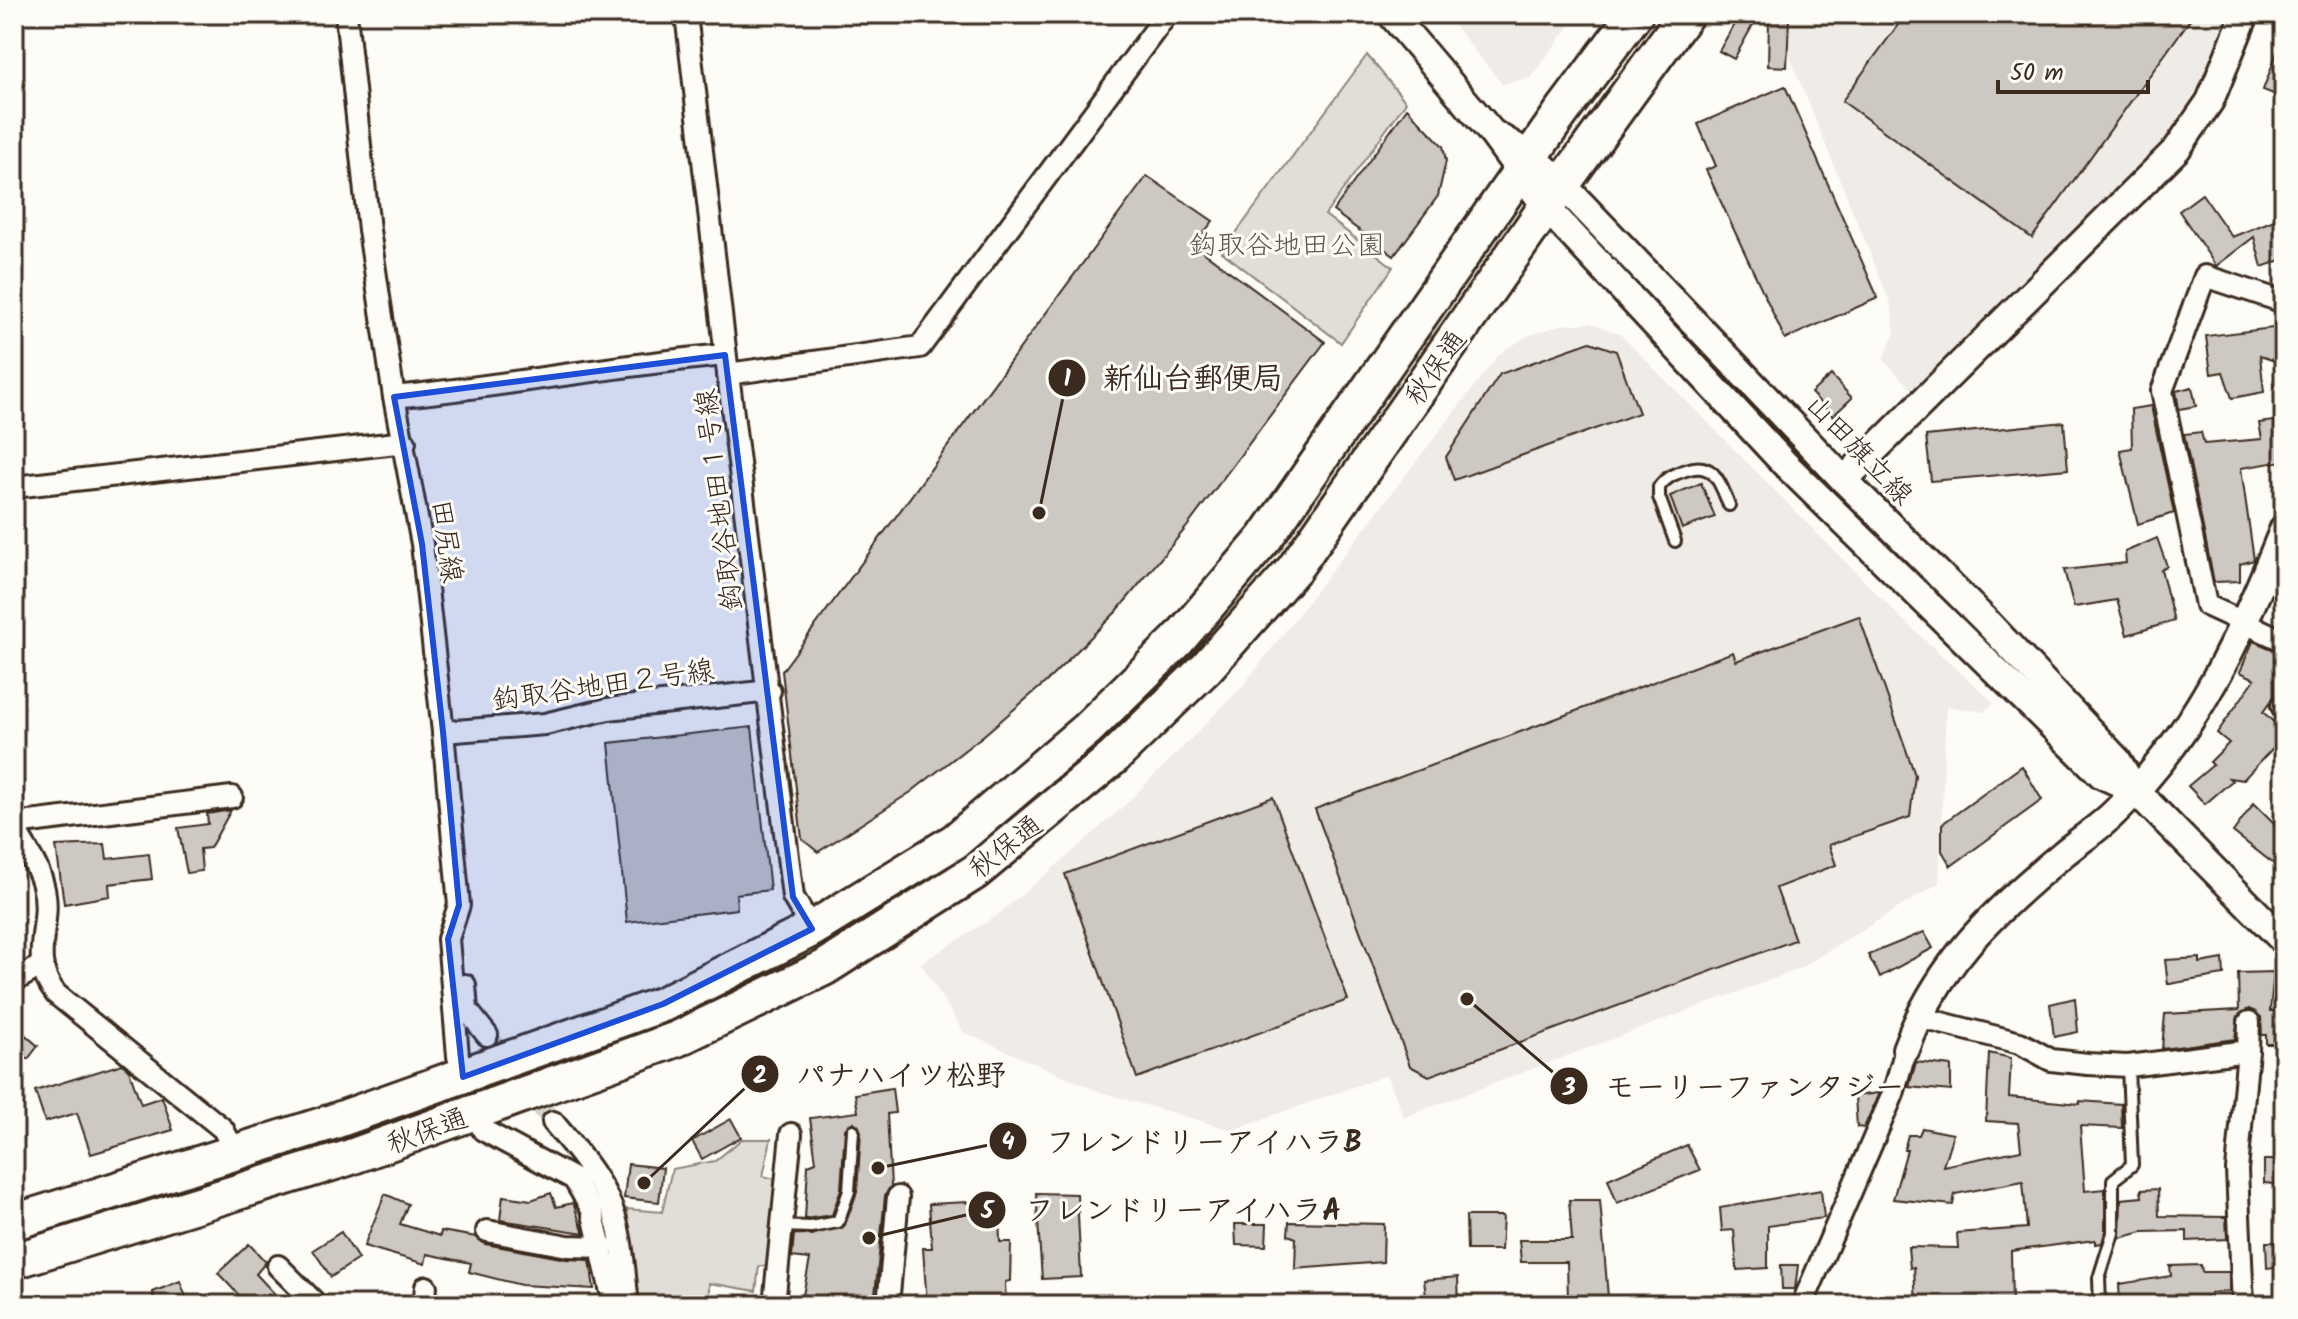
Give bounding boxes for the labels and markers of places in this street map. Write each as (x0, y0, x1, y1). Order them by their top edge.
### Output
callout: 新仙台郵便局 (1047, 351, 1299, 405)
callout: パナハイツ松野 (740, 1047, 1022, 1101)
callout: モーリーファンタジー (1549, 1059, 1921, 1113)
callout: フレンドリーアイハラB (988, 1114, 1379, 1168)
callout: フレンドリーアイハラA (967, 1183, 1358, 1237)

